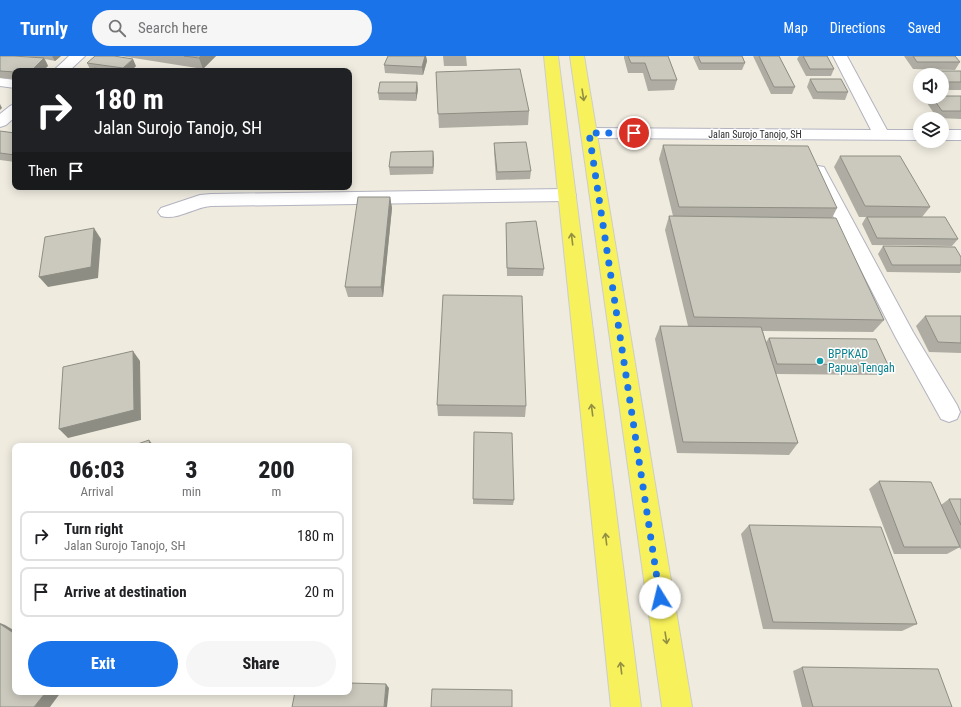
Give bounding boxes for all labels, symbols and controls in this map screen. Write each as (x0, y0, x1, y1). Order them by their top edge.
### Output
search box (92, 10, 372, 46)
text: Turnly (20, 17, 68, 40)
icon: search (106, 17, 128, 39)
text: Search here (138, 19, 208, 37)
text: Map (784, 20, 808, 36)
text: Directions (830, 20, 886, 36)
text: Saved (908, 20, 941, 36)
map controls (913, 68, 949, 148)
button: sound (913, 68, 949, 104)
text: 180 m (94, 83, 164, 116)
icon: right (28, 84, 80, 136)
one-way arrow (579, 88, 587, 101)
button: layers (913, 112, 949, 148)
pin (617, 116, 651, 150)
text: Jalan Surojo Tanojo, SH (94, 117, 262, 138)
icon: arrive (623, 122, 645, 144)
street label: Jalan Surojo Tanojo, SH (708, 129, 802, 140)
icon: arrive (65, 160, 87, 182)
text: Then (28, 162, 57, 180)
one-way arrow (568, 233, 576, 246)
place label: BPPKAD Papua Tengah (828, 347, 895, 375)
marker: BPPKAD Papua Tengah (815, 356, 825, 366)
one-way arrow (588, 404, 595, 417)
text: 06:03 (69, 456, 125, 484)
text: 3 (185, 456, 198, 484)
text: 200 (258, 456, 295, 484)
text: Arrival (80, 484, 114, 499)
text: min (182, 484, 201, 499)
text: m (272, 484, 281, 499)
text: Turn right (64, 520, 123, 538)
icon: right (30, 525, 52, 547)
text: 180 m (297, 527, 334, 545)
one-way arrow (603, 533, 610, 546)
text: Jalan Surojo Tanojo, SH (64, 538, 185, 553)
position arrow (639, 577, 681, 619)
icon: arrive (30, 581, 52, 603)
text: Arrive at destination (64, 583, 187, 601)
text: 20 m (304, 583, 334, 601)
one-way arrow (662, 631, 670, 644)
button: Exit (28, 641, 178, 687)
button: Share (186, 641, 336, 687)
one-way arrow (617, 662, 625, 675)

